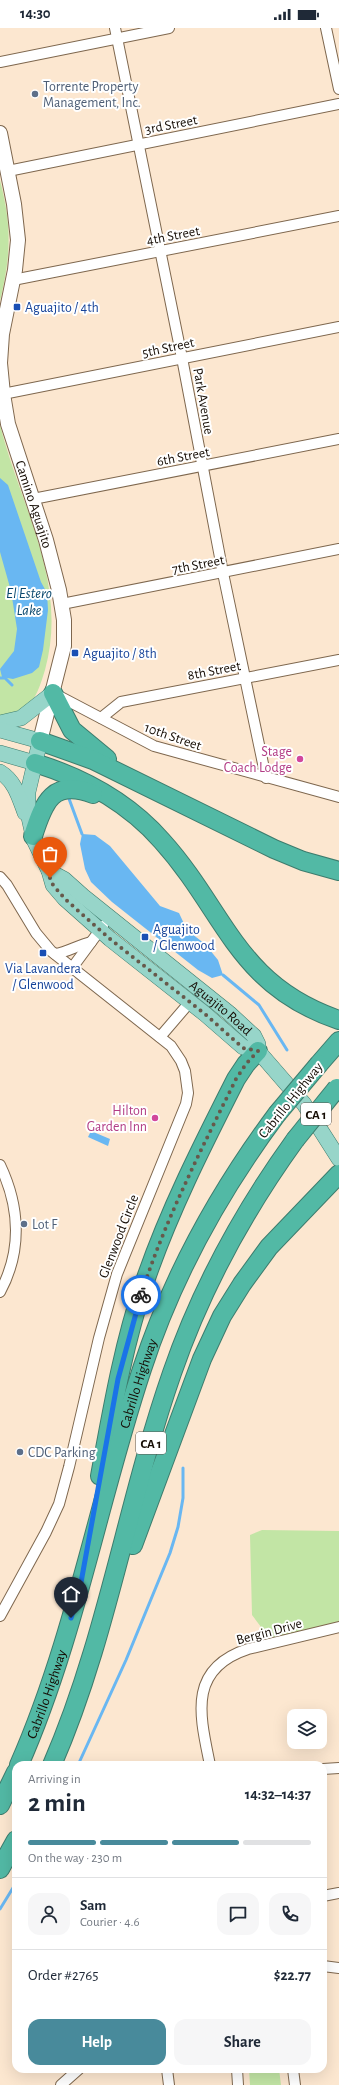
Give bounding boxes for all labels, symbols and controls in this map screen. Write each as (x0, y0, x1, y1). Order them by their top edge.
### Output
text: 14:30 (20, 6, 51, 21)
place label: Torrente Property Management, Inc. (43, 80, 141, 110)
marker: Torrente Property Management, Inc. (30, 89, 40, 99)
street label: 3rd Street (144, 113, 199, 137)
street label: 4th Street (145, 224, 201, 248)
place label: Aguajito / 4th (25, 301, 99, 315)
marker: Aguajito / 4th (12, 302, 22, 312)
street label: 5th Street (141, 336, 196, 360)
street label: Park Avenue (190, 367, 216, 436)
street label: 6th Street (156, 445, 211, 469)
street label: Camino Aguajito (12, 459, 54, 550)
street label: 7th Street (171, 553, 226, 577)
water label: El Estero Lake (6, 586, 52, 618)
place label: Aguajito / 8th (83, 647, 157, 661)
marker: Aguajito / 8th (70, 648, 80, 658)
street label: 8th Street (187, 659, 242, 683)
street label: 10th Street (142, 721, 203, 753)
place label: Stage Coach Lodge (224, 745, 292, 775)
marker: Stage Coach Lodge (295, 754, 305, 764)
pin (33, 837, 67, 878)
icon: bag (39, 843, 61, 865)
place label: Aguajito / Glenwood (153, 923, 215, 953)
marker: Aguajito / Glenwood (140, 932, 150, 942)
marker: Via Lavandera / Glenwood (38, 948, 48, 958)
place label: Via Lavandera / Glenwood (5, 962, 82, 992)
street label: Aguajito Road (186, 978, 254, 1038)
street label: Cabrillo Highway (256, 1060, 326, 1141)
road number: CA 1 (301, 1103, 331, 1125)
place label: Hilton Garden Inn (87, 1104, 147, 1134)
marker: Hilton Garden Inn (150, 1113, 160, 1123)
street label: Glenwood Circle (97, 1193, 141, 1280)
place label: Lot F (32, 1218, 58, 1232)
marker: Lot F (19, 1219, 29, 1229)
courier (121, 1275, 161, 1315)
icon: bike (130, 1284, 152, 1306)
street label: Cabrillo Highway (118, 1337, 160, 1430)
road number: CA 1 (136, 1432, 166, 1454)
place label: CDC Parking (28, 1446, 96, 1460)
marker: CDC Parking (15, 1447, 25, 1457)
pin (54, 1577, 88, 1618)
icon: home (60, 1583, 82, 1605)
street label: Bergin Drive (235, 1617, 304, 1647)
street label: Cabrillo Highway (25, 1648, 69, 1741)
map controls (287, 1709, 327, 1749)
button: layers (287, 1709, 327, 1749)
text: Arriving in (28, 1773, 81, 1786)
text: 14:32–14:37 (245, 1787, 311, 1802)
text: 2 min (28, 1790, 86, 1816)
text: On the way · 230 m (28, 1852, 122, 1865)
button: person (28, 1893, 70, 1935)
button: chat (217, 1893, 259, 1935)
button: phone (269, 1893, 311, 1935)
text: Sam (80, 1898, 106, 1913)
text: Courier · 4.6 (80, 1916, 140, 1929)
text: Order #2765 (28, 1968, 99, 1983)
text: $22.77 (274, 1968, 311, 1983)
button: Help (28, 2019, 166, 2065)
button: Share (174, 2019, 311, 2065)

